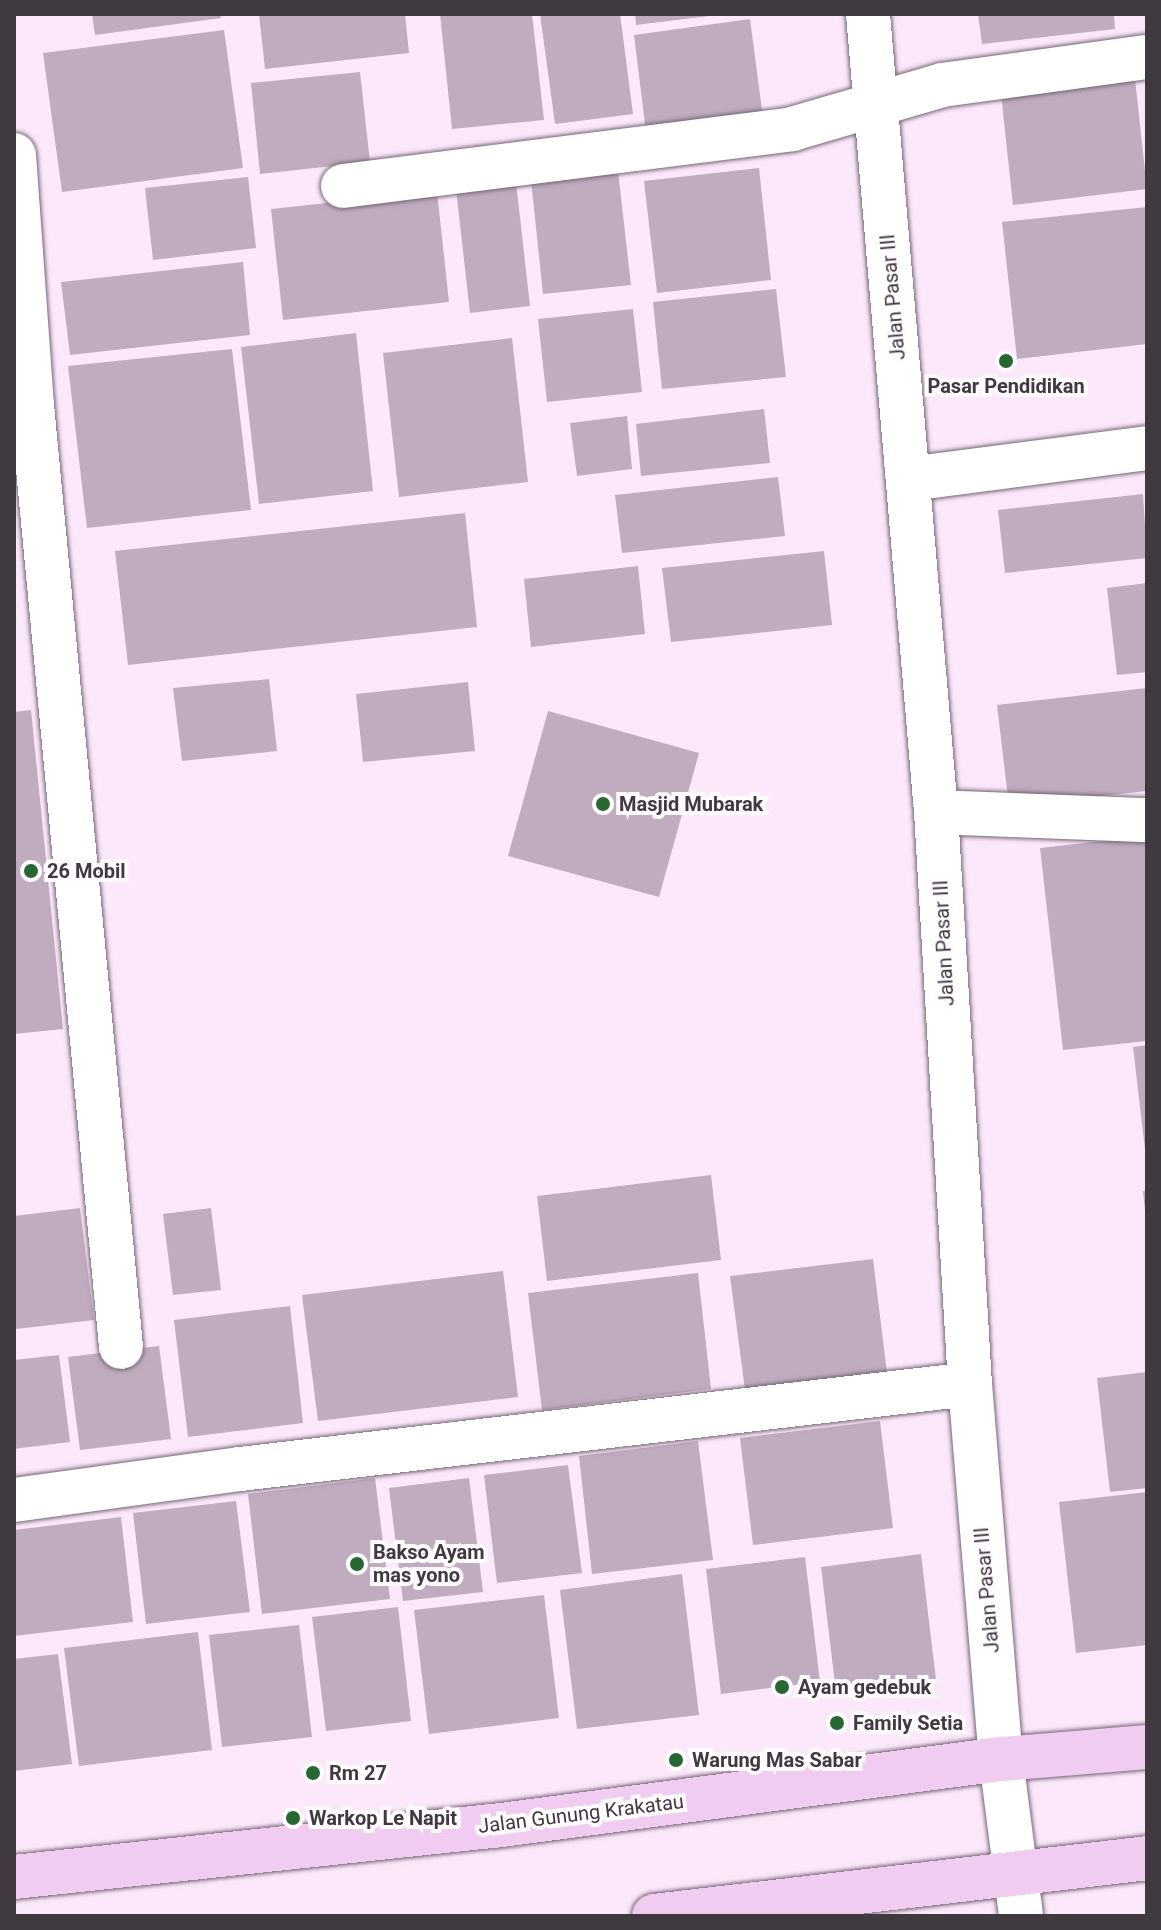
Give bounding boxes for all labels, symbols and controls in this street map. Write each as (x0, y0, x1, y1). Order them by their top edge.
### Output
street label: Jalan Pasar III (876, 233, 910, 361)
marker: Pasar Pendidikan (997, 352, 1015, 370)
place label: Pasar Pendidikan (927, 374, 1085, 398)
place label: Masjid Mubarak (619, 792, 763, 816)
marker: Masjid Mubarak (594, 795, 612, 813)
place label: 26 Mobil (47, 859, 126, 883)
marker: 26 Mobil (22, 862, 40, 880)
street label: Jalan Pasar III (929, 879, 959, 1007)
street label: Jalan Pasar III (970, 1526, 1004, 1654)
place label: Bakso Ayam mas yono (373, 1540, 485, 1587)
marker: Bakso Ayam mas yono (348, 1555, 366, 1573)
place label: Ayam gedebuk (798, 1675, 931, 1699)
marker: Ayam gedebuk (773, 1678, 791, 1696)
place label: Family Setia (853, 1711, 963, 1735)
marker: Family Setia (828, 1714, 846, 1732)
place label: Warung Mas Sabar (692, 1748, 862, 1772)
marker: Warung Mas Sabar (667, 1751, 685, 1769)
place label: Rm 27 (329, 1761, 387, 1785)
marker: Rm 27 (304, 1764, 322, 1782)
street label: Jalan Gunung Krakatau (477, 1789, 685, 1839)
place label: Warkop Le Napit (309, 1806, 457, 1830)
marker: Warkop Le Napit (284, 1809, 302, 1827)

